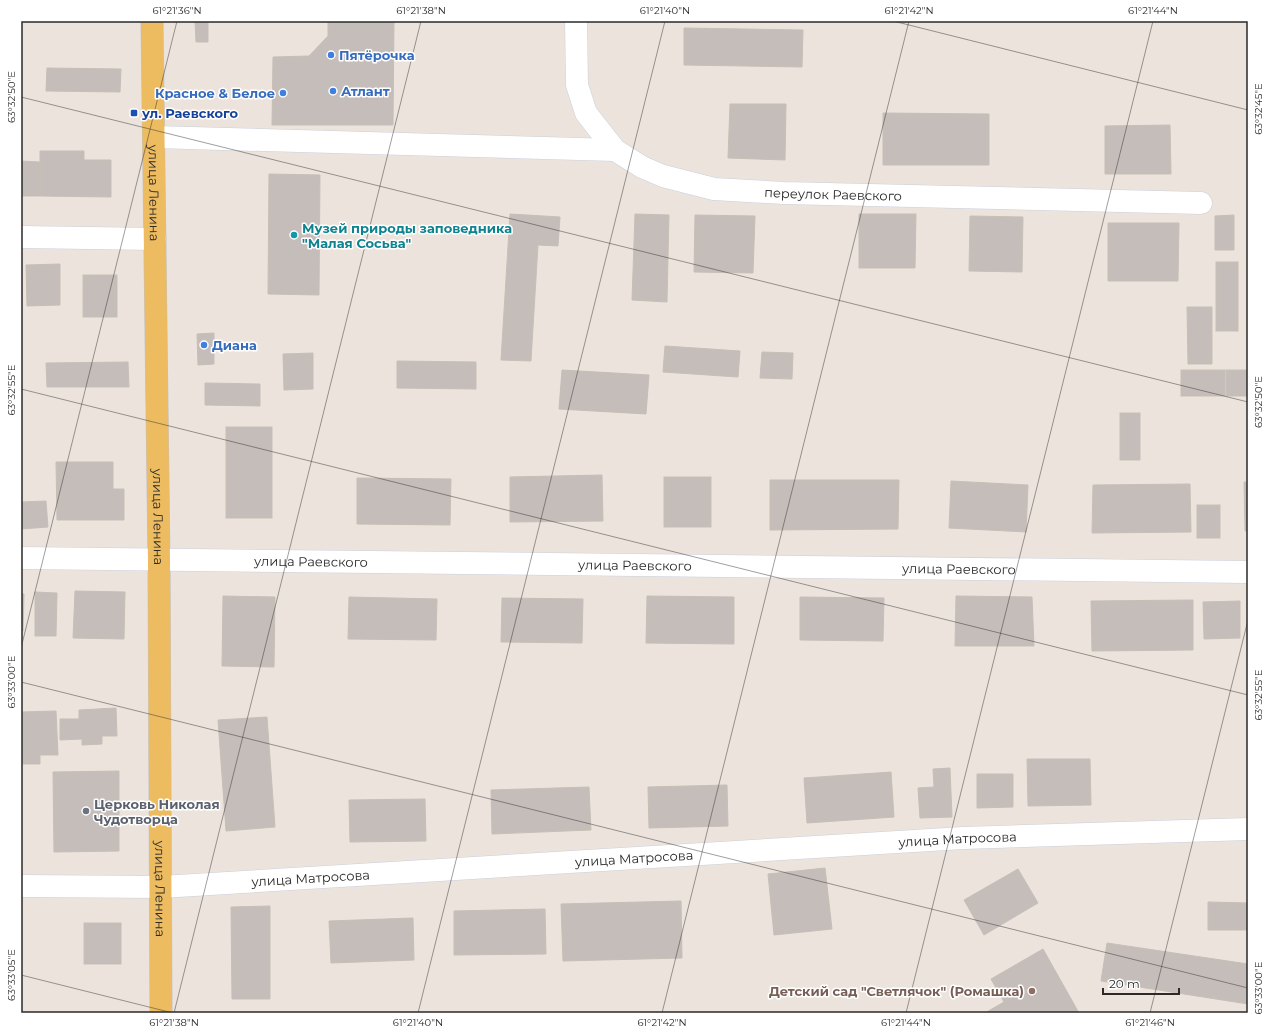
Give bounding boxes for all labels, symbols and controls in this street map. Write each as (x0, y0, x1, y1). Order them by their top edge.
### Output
text: 61°21'36"N (152, 4, 202, 17)
text: 61°21'38"N (396, 4, 446, 17)
text: 61°21'40"N (640, 4, 690, 17)
text: 61°21'42"N (884, 4, 934, 17)
text: 61°21'44"N (1128, 4, 1178, 17)
place label: Пятёрочка (339, 47, 415, 63)
marker: Пятёрочка (326, 50, 336, 60)
text: 63°32'50"E (5, 71, 18, 123)
place label: Атлант (341, 83, 390, 99)
text: 63°32'45"E (1252, 83, 1265, 135)
place label: Красное & Белое (155, 85, 275, 101)
marker: Атлант (328, 86, 338, 96)
marker: Красное & Белое (278, 88, 288, 98)
place label: ул. Раевского (141, 105, 238, 121)
marker: ул. Раевского (129, 108, 139, 118)
street label: улица Ленина (146, 144, 163, 241)
street label: переулок Раевского (764, 184, 902, 204)
place label: Музей природы заповедника "Малая Сосьва" (302, 220, 512, 251)
marker: Музей природы заповедника "Малая Сосьва" (289, 230, 299, 240)
place label: Диана (212, 337, 257, 353)
marker: Диана (199, 340, 209, 350)
text: 63°32'55"E (5, 364, 18, 416)
text: 63°32'50"E (1252, 376, 1265, 428)
street label: улица Ленина (150, 468, 167, 565)
street label: улица Раевского (253, 553, 368, 570)
street label: улица Раевского (577, 556, 692, 574)
street label: улица Раевского (901, 560, 1016, 577)
text: 63°33'00"E (5, 655, 18, 708)
text: 63°32'55"E (1252, 669, 1265, 721)
place label: Церковь Николая Чудотворца (94, 796, 220, 827)
marker: Церковь Николая Чудотворца (81, 806, 91, 816)
street label: улица Матросова (897, 828, 1017, 850)
street label: улица Ленина (152, 840, 169, 937)
street label: улица Матросова (573, 846, 694, 870)
street label: улица Матросова (250, 866, 370, 890)
text: 63°33'05"E (5, 949, 18, 1001)
text: 63°33'00"E (1252, 961, 1265, 1014)
scale bar (1103, 970, 1179, 996)
text: 20 m (1109, 976, 1140, 991)
place label: Детский сад "Светлячок" (Ромашка) (769, 983, 1024, 999)
marker: Детский сад "Светлячок" (Ромашка) (1027, 986, 1037, 996)
text: 61°21'38"N (149, 1016, 199, 1029)
text: 61°21'40"N (393, 1016, 443, 1029)
text: 61°21'42"N (637, 1016, 687, 1029)
text: 61°21'44"N (881, 1016, 931, 1029)
text: 61°21'46"N (1125, 1016, 1175, 1029)

